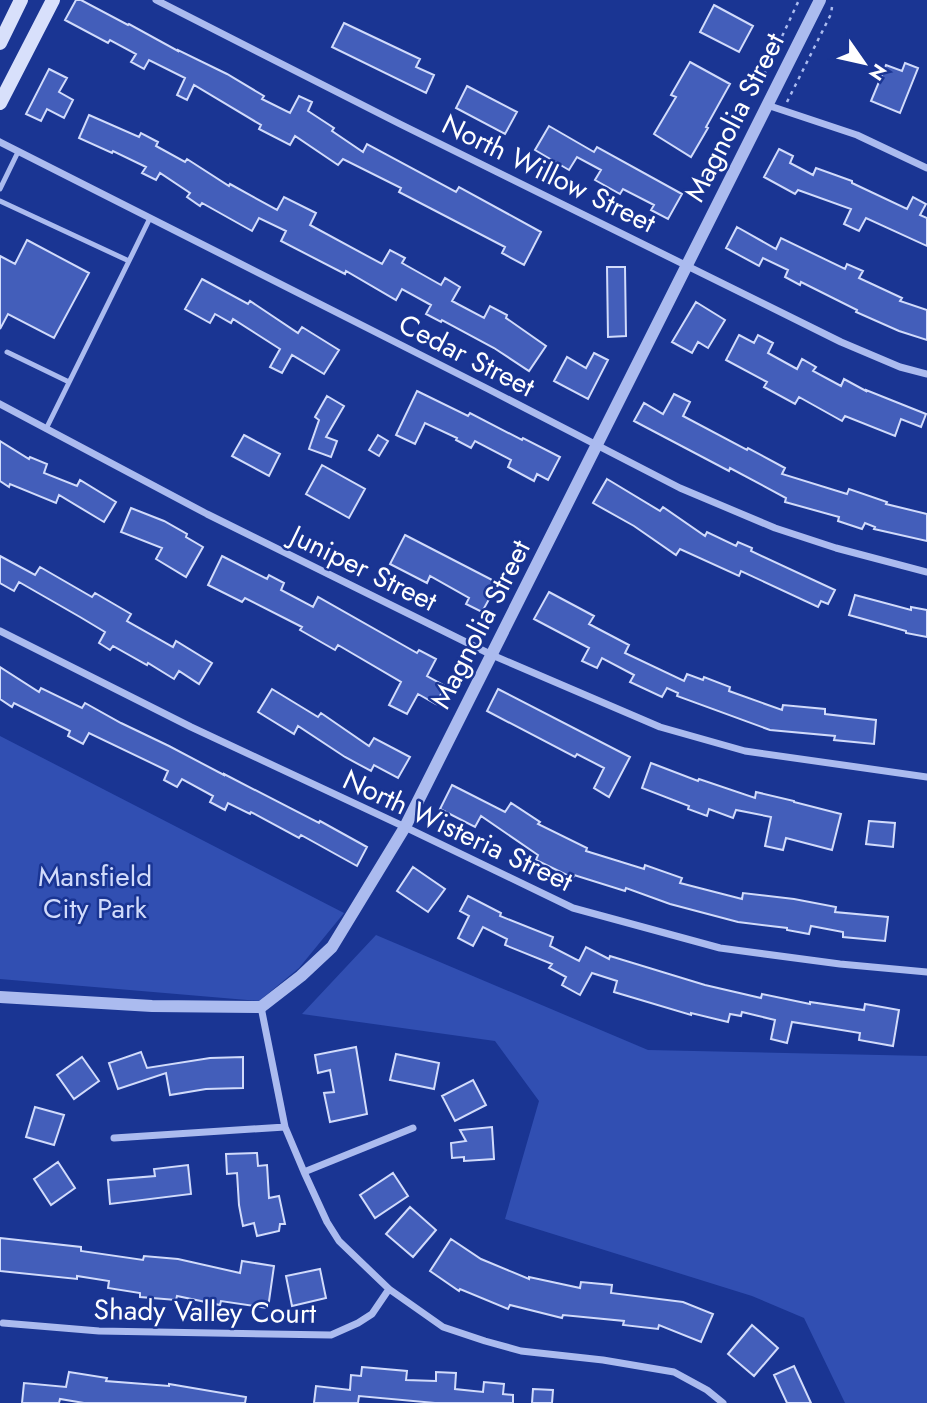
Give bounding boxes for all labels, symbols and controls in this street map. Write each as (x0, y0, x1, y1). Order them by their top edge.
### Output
street label: Magnolia Street (674, 25, 795, 209)
north arrow (829, 28, 899, 98)
text: N (862, 58, 893, 86)
street label: North Willow Street (435, 104, 663, 243)
street label: Cedar Street (392, 304, 542, 407)
street label: Juniper Street (280, 514, 444, 622)
street label: Magnolia Street (420, 532, 541, 716)
street label: North Wisteria Street (336, 759, 580, 902)
park label: Mansfield City Park (38, 856, 152, 929)
street label: Shady Valley Court (93, 1289, 317, 1334)

